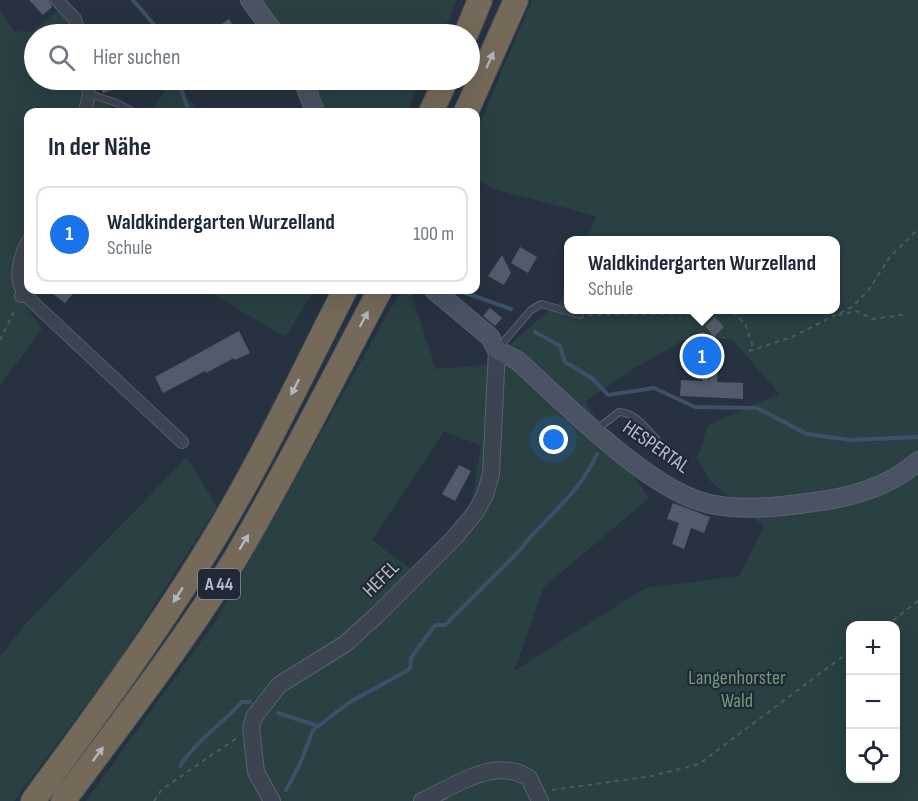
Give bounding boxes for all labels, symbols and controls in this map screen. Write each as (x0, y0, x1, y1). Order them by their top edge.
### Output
search box (24, 24, 480, 90)
icon: search (45, 41, 78, 74)
text: Hier suchen (93, 44, 181, 71)
one-way arrow (486, 51, 495, 68)
text: In der Nähe (48, 132, 151, 163)
text: Waldkindergarten Wurzelland (107, 209, 335, 236)
text: 1 (66, 222, 73, 246)
text: 100 m (413, 222, 454, 246)
text: Schule (107, 236, 152, 260)
popup (564, 236, 840, 314)
text: Waldkindergarten Wurzelland (588, 250, 816, 277)
text: Schule (588, 277, 633, 301)
one-way arrow (359, 311, 369, 328)
pin: 1 (682, 334, 722, 378)
one-way arrow (291, 379, 300, 396)
street label: HESPERTAL (618, 415, 694, 479)
your location (539, 425, 568, 454)
one-way arrow (239, 534, 250, 550)
street label: HEFEL (358, 555, 405, 602)
road number: A 44 (198, 569, 240, 599)
one-way arrow (172, 587, 184, 603)
map controls (846, 621, 900, 783)
button: + (846, 621, 900, 675)
park label: Langenhorster Wald (688, 666, 786, 713)
button: − (846, 675, 900, 729)
button: locate (846, 729, 900, 783)
one-way arrow (92, 747, 104, 763)

